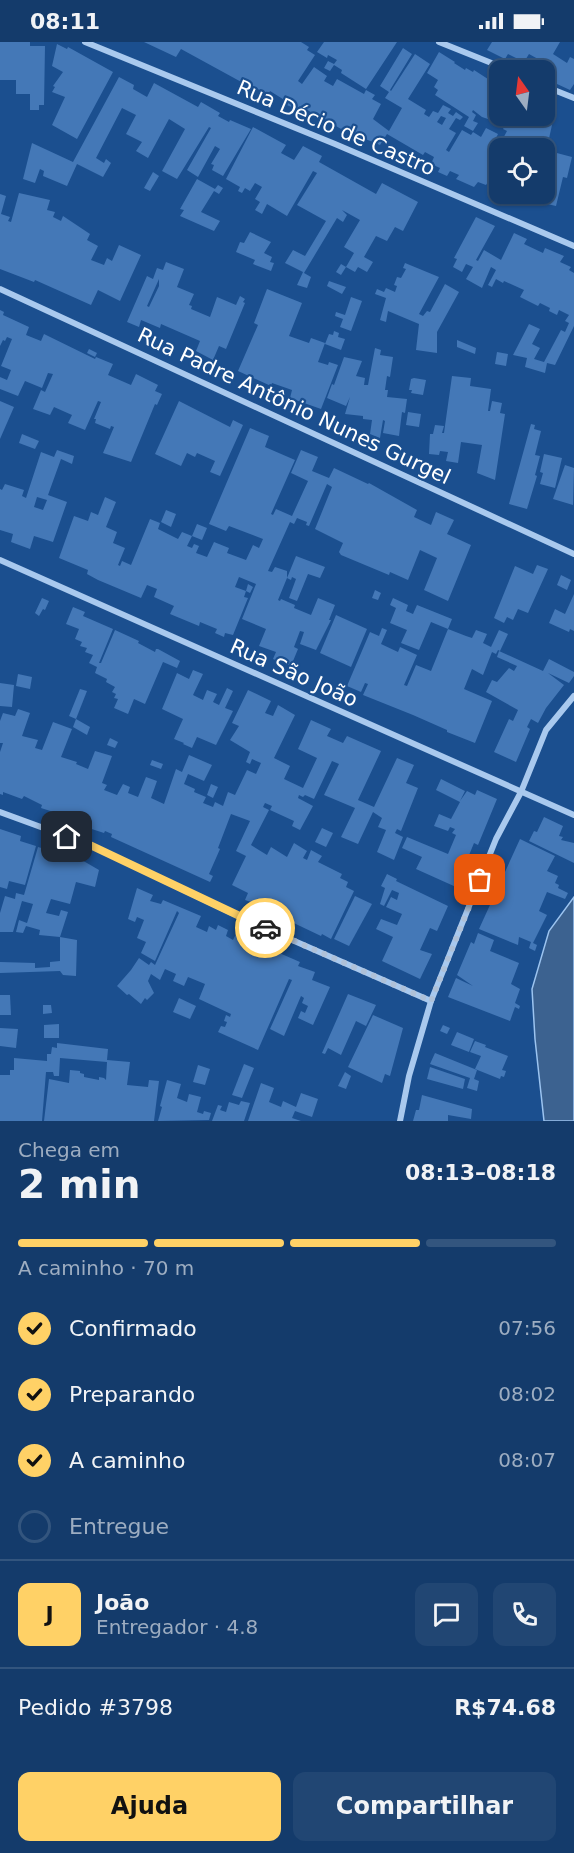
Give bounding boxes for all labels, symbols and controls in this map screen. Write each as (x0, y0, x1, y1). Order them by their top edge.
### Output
text: 08:11 (30, 9, 100, 34)
north arrow (489, 60, 555, 126)
map controls (489, 60, 555, 204)
street label: Rua Décio de Castro (233, 75, 439, 181)
button: locate (489, 138, 555, 204)
street label: Rua Padre Antônio Nunes Gurgel (134, 323, 454, 489)
street label: Rua São João (227, 634, 361, 712)
pin (41, 811, 92, 862)
icon: home (50, 820, 83, 853)
pin (454, 854, 505, 905)
icon: bag (463, 863, 496, 896)
courier (235, 898, 295, 958)
icon: car (249, 912, 282, 945)
text: Chega em (18, 1138, 120, 1162)
text: 08:13–08:18 (405, 1160, 556, 1185)
text: 2 min (18, 1162, 140, 1207)
text: A caminho · 70 m (18, 1256, 194, 1280)
icon: check (18, 1312, 51, 1345)
text: Confirmado (69, 1316, 197, 1341)
text: 07:56 (498, 1316, 556, 1340)
icon: check (18, 1378, 51, 1411)
text: Preparando (69, 1382, 195, 1407)
text: 08:02 (498, 1382, 556, 1406)
icon: check (18, 1444, 51, 1477)
text: A caminho (69, 1448, 186, 1473)
text: 08:07 (498, 1448, 556, 1472)
text: Entregue (69, 1514, 169, 1539)
button: chat (415, 1583, 478, 1646)
button: phone (493, 1583, 556, 1646)
text: João (96, 1590, 149, 1615)
text: J (45, 1602, 54, 1627)
text: Entregador · 4.8 (96, 1615, 258, 1639)
text: Pedido #3798 (18, 1695, 173, 1720)
text: R$74.68 (454, 1695, 556, 1720)
button: Ajuda (18, 1772, 281, 1841)
button: Compartilhar (293, 1772, 556, 1841)

